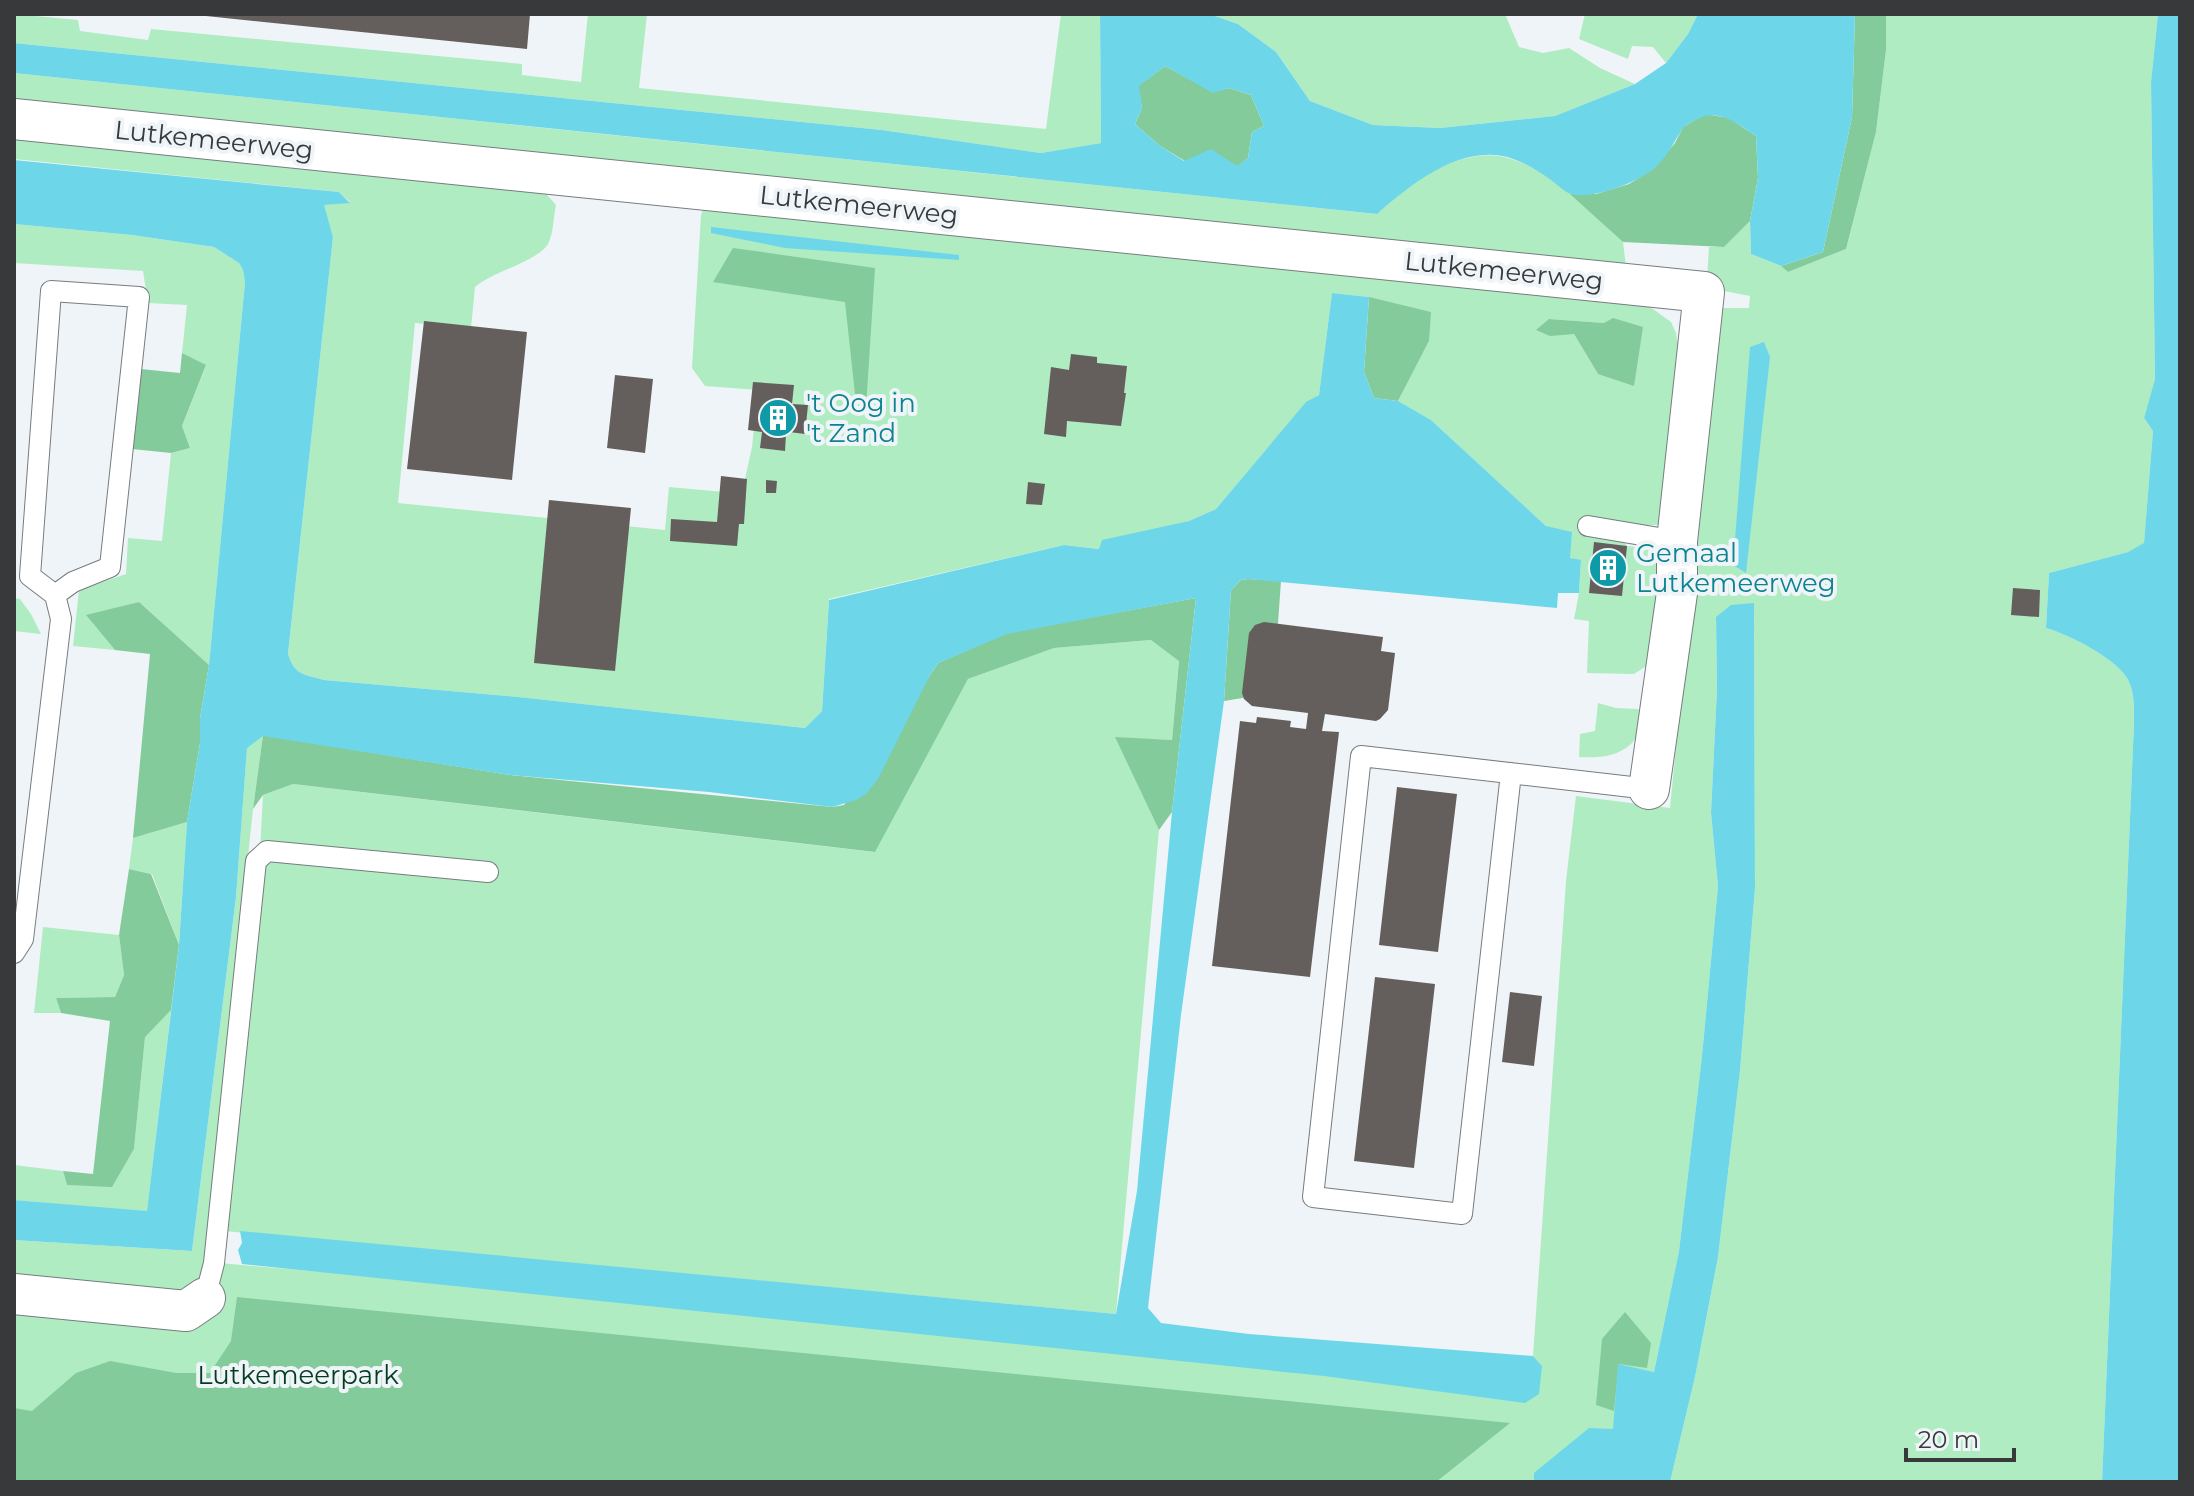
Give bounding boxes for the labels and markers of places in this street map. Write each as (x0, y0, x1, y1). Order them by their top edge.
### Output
place label: 't Oog in 't Zand (806, 387, 916, 449)
building icon: 't Oog in 't Zand (757, 397, 799, 439)
place label: Gemaal Lutkemeerweg (1636, 537, 1836, 599)
building icon: Gemaal Lutkemeerweg (1587, 547, 1629, 589)

